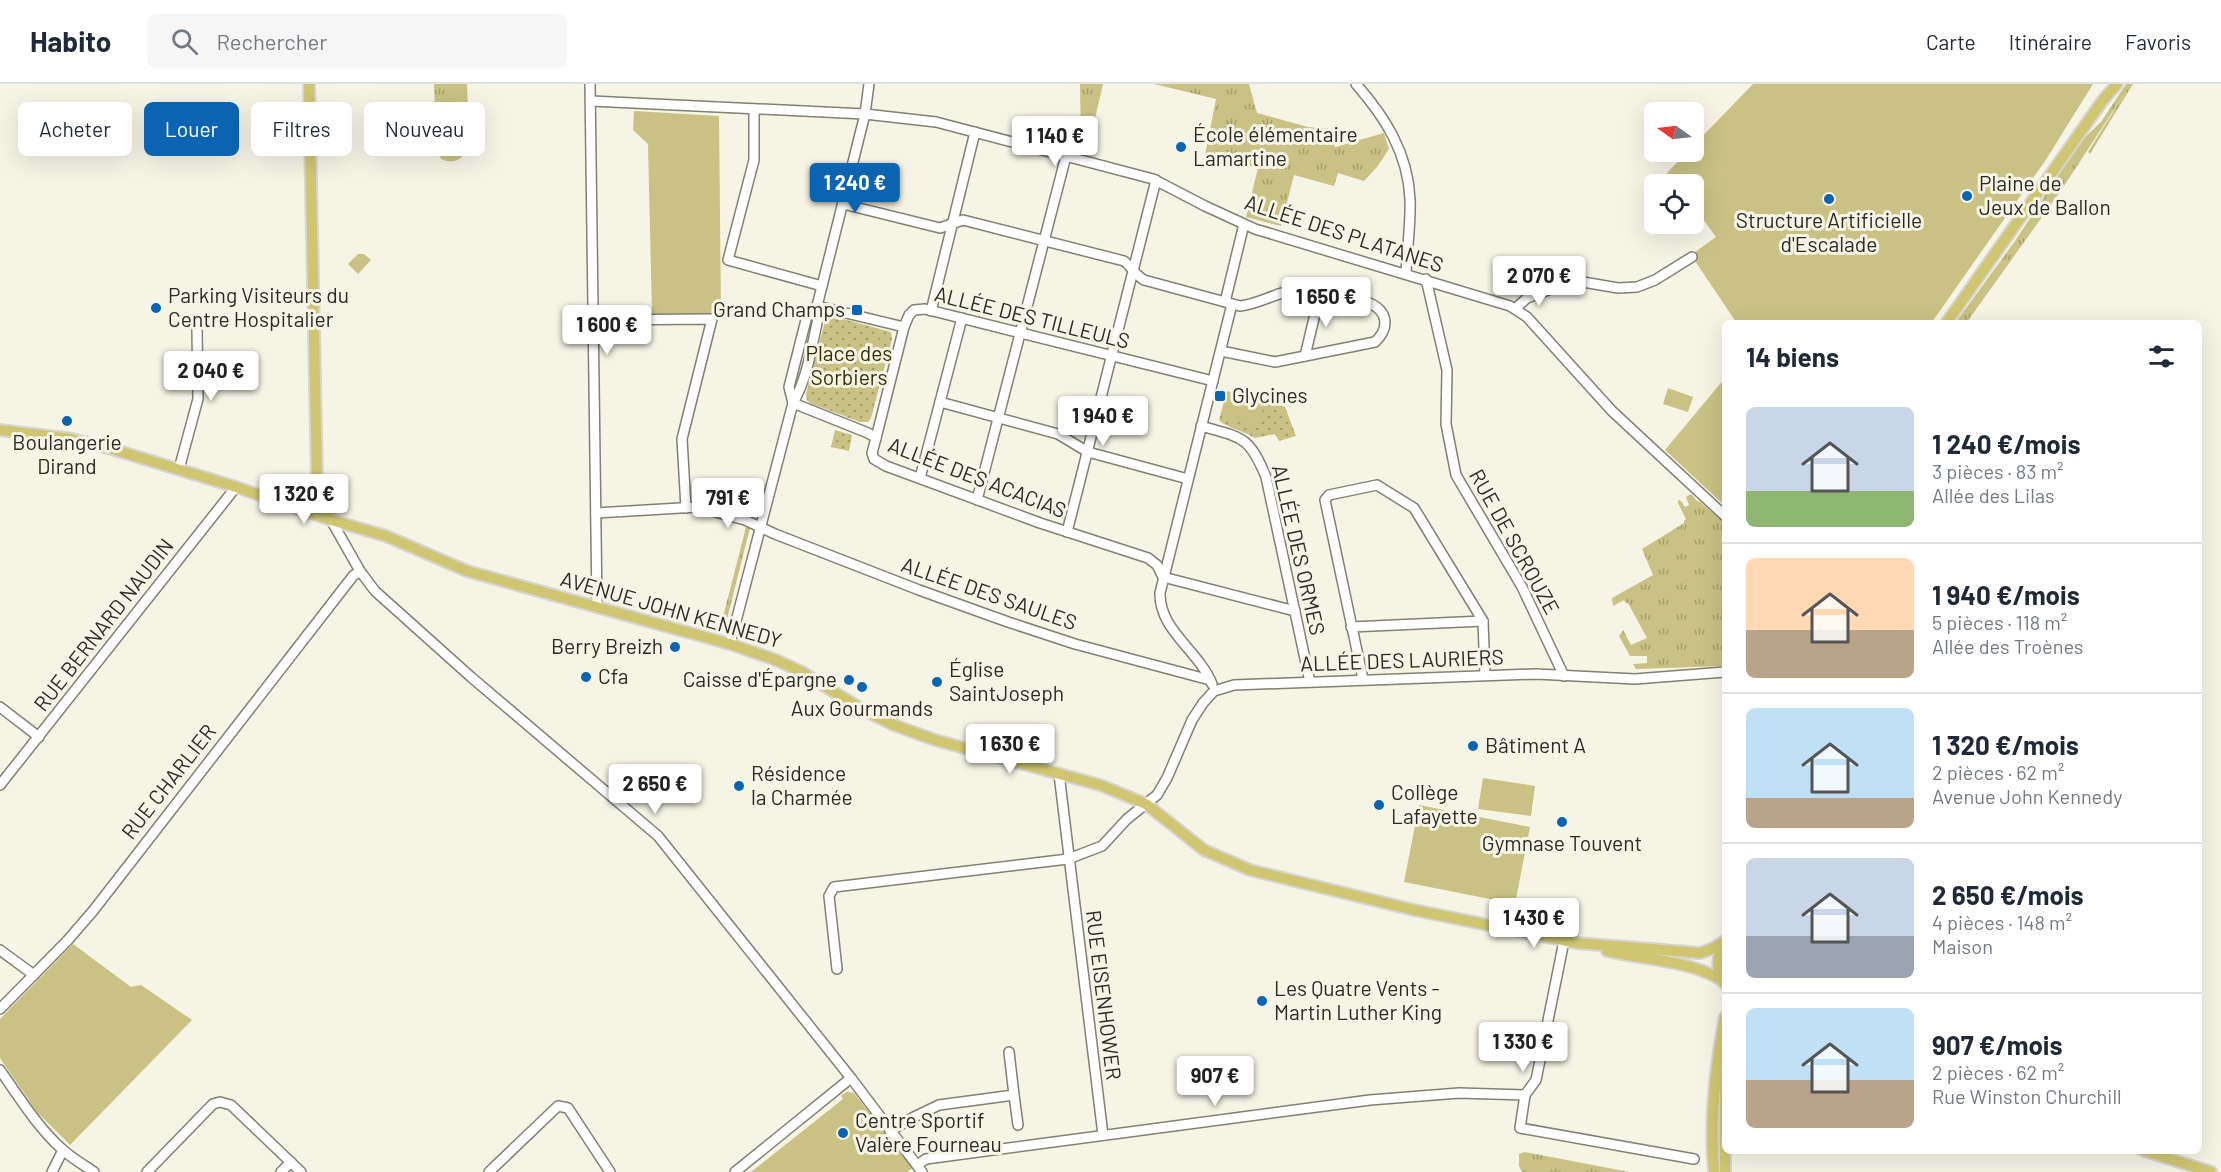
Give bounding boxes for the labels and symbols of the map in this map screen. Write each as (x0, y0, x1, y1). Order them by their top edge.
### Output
north arrow (1644, 102, 1704, 162)
pin: 1 140 € (1000, 116, 1110, 167)
place label: École élémentaire Lamartine (1193, 121, 1358, 170)
marker: École élémentaire Lamartine (1174, 140, 1188, 154)
pin: 1 240 € (800, 163, 910, 214)
place label: Plaine de Jeux de Ballon (1979, 170, 2111, 219)
street label: ALLÉE DES PLATANES (1242, 189, 1447, 277)
marker: Plaine de Jeux de Ballon (1960, 189, 1974, 203)
marker: Structure Artificielle d'Escalade (1822, 192, 1836, 206)
place label: Structure Artificielle d'Escalade (1736, 207, 1922, 256)
pin: 2 070 € (1484, 256, 1594, 307)
pin: 1 650 € (1271, 277, 1381, 328)
street label: ALLÉE DES TILLEULS (932, 280, 1132, 353)
place label: Parking Visiteurs du Centre Hospitalier (168, 282, 349, 331)
place label: Grand Champs (713, 296, 845, 321)
marker: Parking Visiteurs du Centre Hospitalier (149, 301, 163, 315)
marker: Grand Champs (850, 303, 864, 317)
pin: 1 600 € (552, 305, 662, 356)
park label: Place des Sorbiers (806, 340, 892, 389)
pin: 2 040 € (156, 351, 266, 402)
place label: Glycines (1232, 382, 1308, 407)
marker: Glycines (1213, 389, 1227, 403)
pin: 1 940 € (1048, 396, 1158, 447)
marker: Boulangerie Dirand (60, 414, 74, 428)
place label: Boulangerie Dirand (12, 429, 122, 478)
street label: ALLÉE DES ACACIAS (885, 431, 1070, 522)
street label: ALLÉE DES ORMES (1268, 462, 1331, 637)
street label: RUE DE SCROUZE (1465, 464, 1566, 618)
pin: 1 320 € (249, 474, 359, 525)
pin: 791 € (686, 478, 770, 529)
street label: RUE BERNARD NAUDIN (28, 533, 178, 715)
street label: ALLÉE DES SAULES (899, 551, 1080, 634)
street label: AVENUE JOHN KENNEDY (558, 565, 785, 652)
place label: Berry Breizh (551, 633, 663, 658)
marker: Berry Breizh (668, 640, 682, 654)
street label: ALLÉE DES LAURIERS (1300, 643, 1504, 676)
place label: Église SaintJoseph (949, 656, 1064, 705)
place label: Cfa (598, 663, 629, 688)
place label: Caisse d'Épargne (683, 666, 837, 691)
marker: Cfa (579, 670, 593, 684)
marker: Caisse d'Épargne (842, 673, 856, 687)
marker: Église SaintJoseph (930, 675, 944, 689)
marker: Aux Gourmands (855, 680, 869, 694)
place label: Aux Gourmands (791, 695, 933, 720)
street label: RUE CHARLIER (115, 719, 220, 843)
pin: 1 630 € (955, 724, 1065, 775)
place label: Bâtiment A (1485, 732, 1586, 757)
marker: Bâtiment A (1466, 739, 1480, 753)
place label: Résidence la Charmée (751, 760, 853, 809)
pin: 2 650 € (600, 764, 710, 815)
marker: Résidence la Charmée (732, 779, 746, 793)
place label: Collège Lafayette (1391, 779, 1478, 828)
marker: Collège Lafayette (1372, 798, 1386, 812)
marker: Gymnase Touvent (1555, 815, 1569, 829)
place label: Gymnase Touvent (1482, 830, 1642, 855)
pin: 1 430 € (1479, 898, 1589, 949)
street label: RUE EISENHOWER (1082, 908, 1127, 1081)
place label: Les Quatre Vents - Martin Luther King (1274, 975, 1442, 1024)
marker: Les Quatre Vents - Martin Luther King (1255, 994, 1269, 1008)
pin: 1 330 € (1468, 1022, 1578, 1073)
pin: 907 € (1173, 1056, 1257, 1107)
place label: Centre Sportif Valère Fourneau (855, 1107, 1002, 1156)
marker: Centre Sportif Valère Fourneau (836, 1126, 850, 1140)

